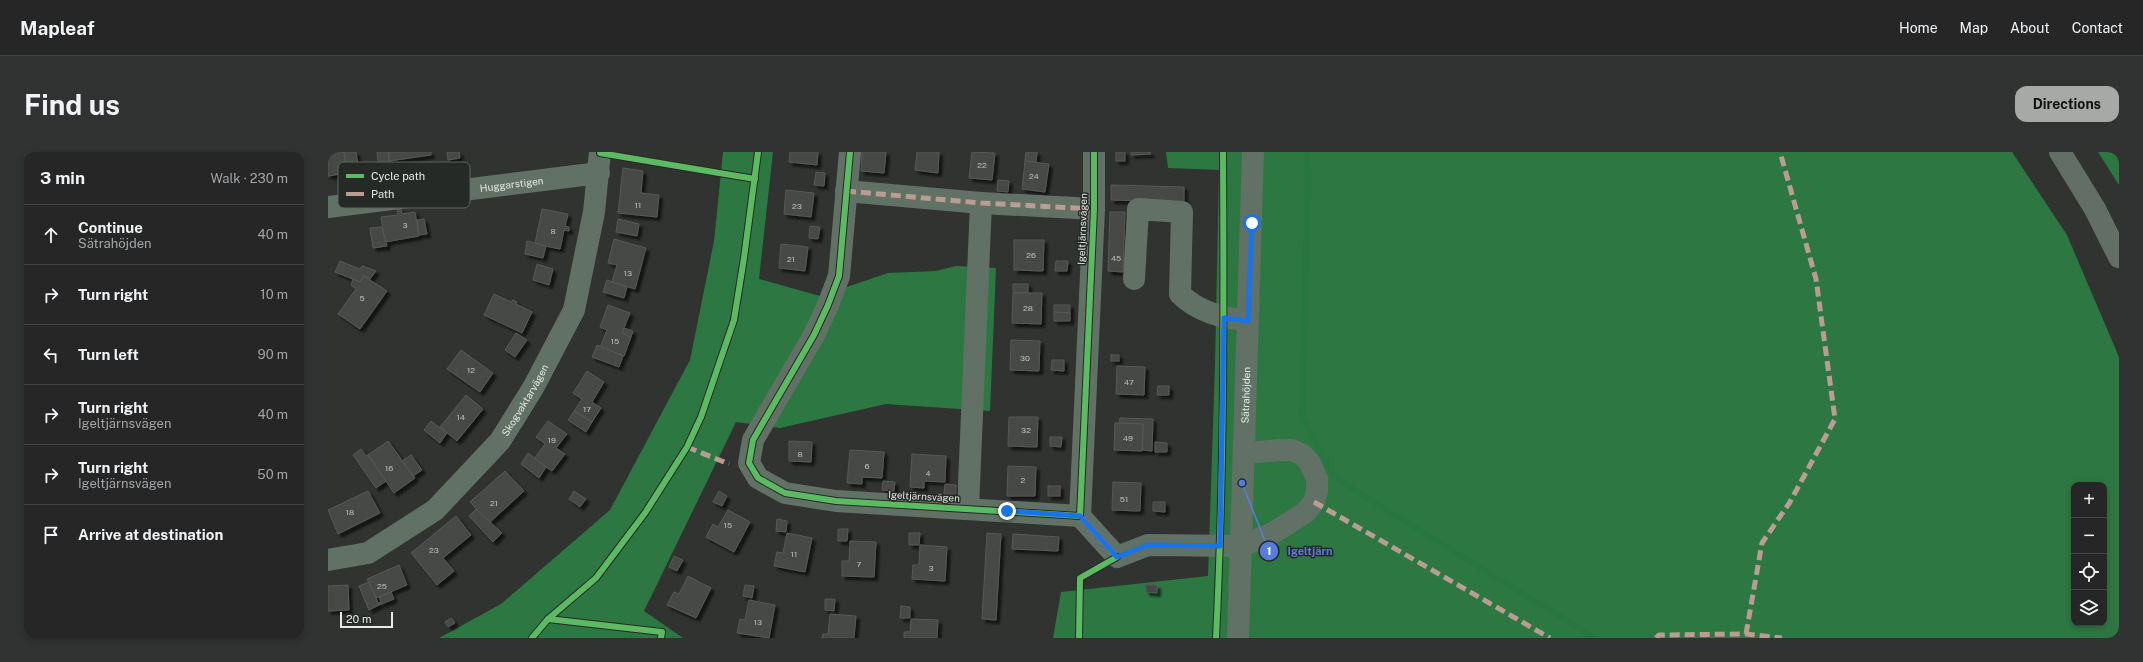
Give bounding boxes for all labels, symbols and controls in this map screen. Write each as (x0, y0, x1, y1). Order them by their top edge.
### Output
text: Mapleaf (20, 17, 94, 39)
text: Home (1899, 20, 1938, 36)
text: Map (1960, 20, 1988, 36)
text: About (2010, 20, 2050, 36)
text: Contact (2072, 20, 2123, 36)
button: Directions (2015, 86, 2119, 122)
text: Find us (24, 88, 120, 121)
house number: 22 (977, 160, 987, 170)
legend (338, 162, 470, 208)
text: 3 min (40, 168, 85, 188)
text: Cycle path (371, 170, 425, 182)
text: Walk · 230 m (210, 171, 288, 186)
house number: 24 (1029, 171, 1039, 181)
street label: Huggarstigen (479, 174, 544, 194)
text: Path (371, 188, 394, 200)
street label: Igeltjärnsvägen (1075, 193, 1089, 265)
house number: 11 (635, 200, 641, 210)
house number: 23 (792, 201, 802, 211)
route start (1243, 214, 1261, 232)
text: Continue (78, 219, 143, 236)
house number: 3 (402, 220, 408, 230)
icon: ahead (40, 224, 62, 246)
house number: 8 (550, 226, 556, 236)
text: 40 m (257, 227, 288, 242)
text: Sätrahöjden (78, 236, 152, 251)
house number: 26 (1026, 250, 1036, 260)
house number: 45 (1111, 253, 1121, 263)
house number: 21 (787, 254, 795, 264)
house number: 13 (624, 268, 632, 278)
icon: right (40, 284, 62, 306)
text: Turn right (78, 286, 148, 303)
text: 10 m (260, 287, 288, 302)
house number: 5 (359, 293, 365, 303)
house number: 28 (1023, 303, 1033, 313)
house number: 15 (611, 336, 619, 346)
icon: left (40, 344, 62, 366)
text: Turn left (78, 346, 139, 363)
text: 90 m (258, 347, 288, 362)
house number: 30 (1020, 353, 1030, 363)
street label: Skogvaktarvägen (499, 362, 551, 438)
house number: 12 (467, 365, 475, 375)
street label: Sätrahöjden (1239, 366, 1252, 424)
house number: 47 (1124, 377, 1134, 387)
text: Turn right (78, 399, 148, 416)
icon: right (40, 404, 62, 426)
house number: 17 (583, 404, 591, 414)
text: 40 m (257, 407, 288, 422)
house number: 14 (457, 412, 465, 422)
text: Igeltjärnsvägen (78, 416, 171, 431)
house number: 32 (1021, 425, 1031, 435)
house number: 49 (1123, 433, 1133, 443)
house number: 19 (548, 435, 556, 445)
house number: 8 (797, 449, 803, 459)
text: Turn right (78, 459, 148, 476)
house number: 6 (865, 461, 870, 471)
house number: 16 (385, 463, 393, 473)
icon: right (40, 464, 62, 486)
text: 50 m (257, 467, 288, 482)
house number: 4 (925, 468, 931, 478)
house number: 2 (1021, 475, 1026, 485)
text: Igeltjärnsvägen (78, 476, 171, 491)
map controls (2071, 482, 2107, 626)
button: + (2071, 482, 2107, 518)
street label: Igeltjärnsvägen (888, 488, 960, 504)
house number: 51 (1120, 494, 1128, 504)
house number: 21 (490, 498, 498, 508)
route end (998, 502, 1016, 520)
house number: 18 (346, 507, 354, 517)
button: − (2071, 518, 2107, 554)
house number: 15 (724, 520, 732, 530)
icon: arrive (40, 524, 62, 546)
text: Arrive at destination (78, 526, 223, 543)
callout: Igeltjärn (1259, 539, 1340, 562)
text: 1 (1266, 544, 1272, 558)
house number: 23 (429, 545, 439, 555)
text: Igeltjärn (1288, 545, 1332, 557)
house number: 11 (791, 549, 797, 559)
button: locate (2071, 554, 2107, 590)
house number: 7 (857, 559, 862, 569)
house number: 3 (928, 563, 934, 573)
house number: 25 (377, 581, 387, 591)
button: layers (2071, 590, 2107, 626)
scale bar (340, 610, 393, 629)
text: 20 m (346, 613, 371, 625)
house number: 13 (754, 617, 762, 627)

